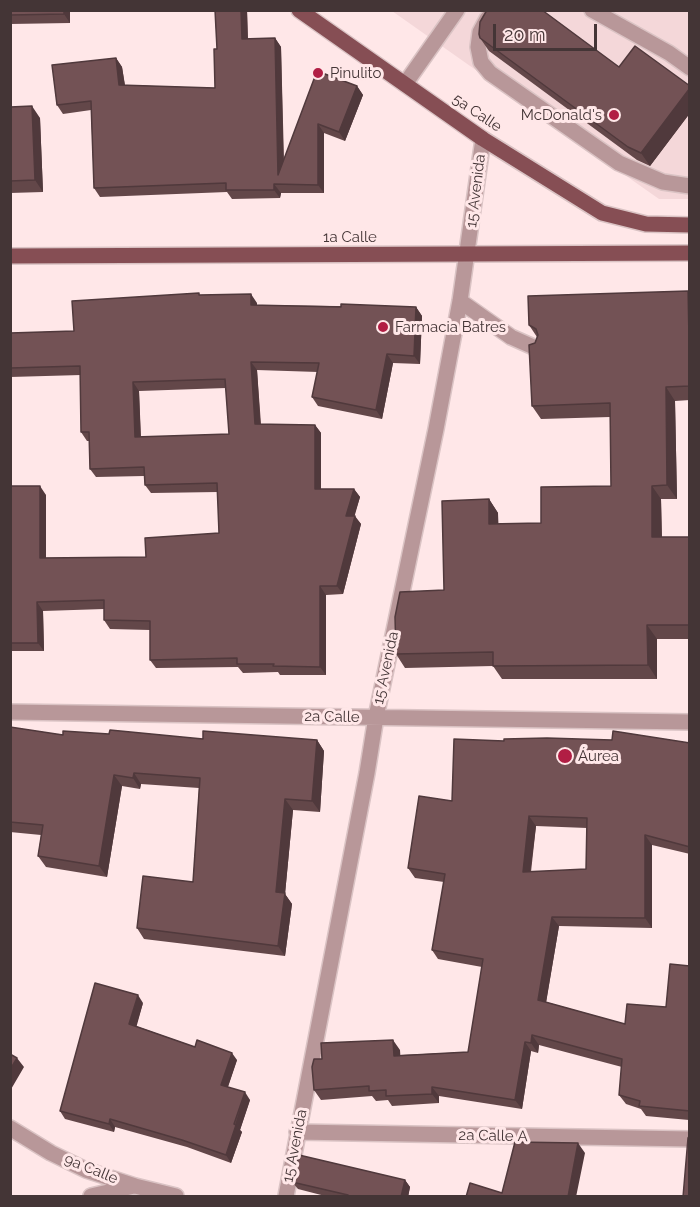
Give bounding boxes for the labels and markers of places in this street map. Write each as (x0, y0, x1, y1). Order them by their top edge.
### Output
place label: Pinulito (330, 64, 381, 82)
marker: Pinulito (311, 66, 325, 80)
place label: McDonald's (521, 106, 602, 124)
marker: McDonald's (607, 108, 621, 122)
place label: Farmacia Batres (395, 318, 506, 336)
marker: Farmacia Batres (376, 320, 390, 334)
marker: Áurea (556, 747, 574, 765)
place label: Áurea (578, 747, 619, 765)

